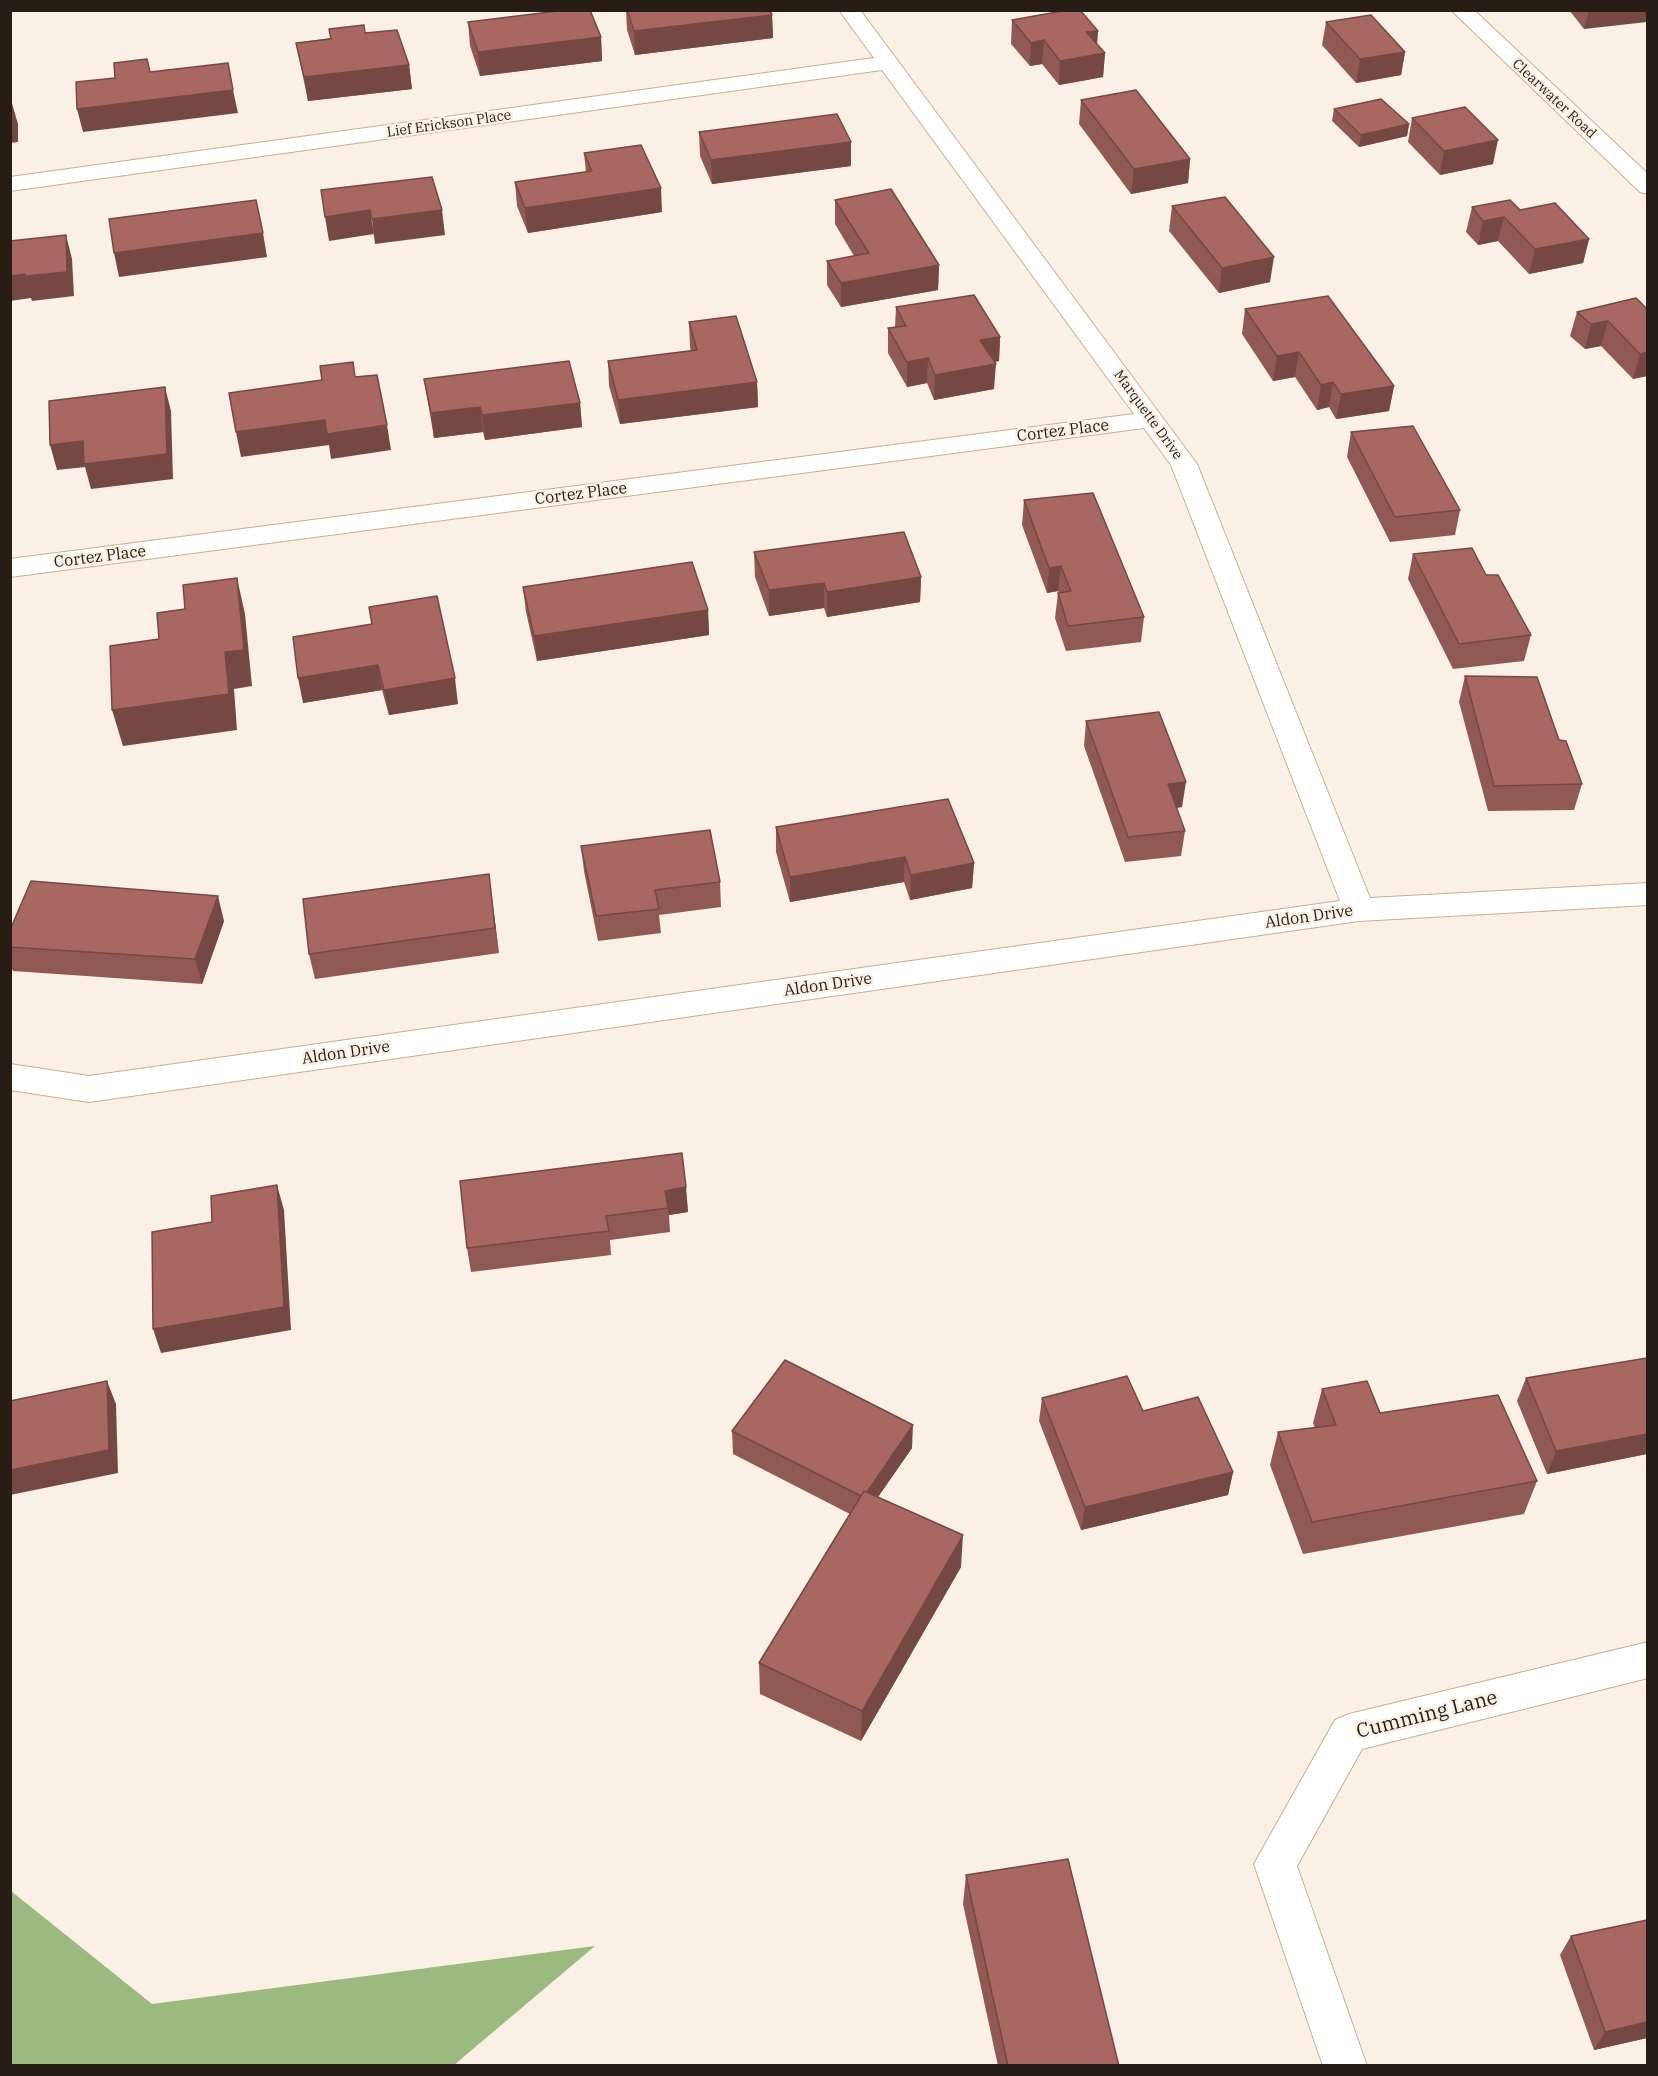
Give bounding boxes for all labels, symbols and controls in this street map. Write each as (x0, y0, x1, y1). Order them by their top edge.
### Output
street label: Clearwater Road (1509, 56, 1599, 142)
street label: Lief Erickson Place (386, 107, 512, 141)
street label: Marquette Drive (1110, 367, 1186, 463)
street label: Cortez Place (1016, 416, 1110, 446)
street label: Cortez Place (534, 479, 628, 509)
street label: Cortez Place (53, 542, 147, 572)
street label: Aldon Drive (1264, 901, 1354, 933)
street label: Aldon Drive (783, 969, 873, 1001)
street label: Aldon Drive (301, 1037, 391, 1069)
street label: Cumming Lane (1354, 1686, 1500, 1744)

